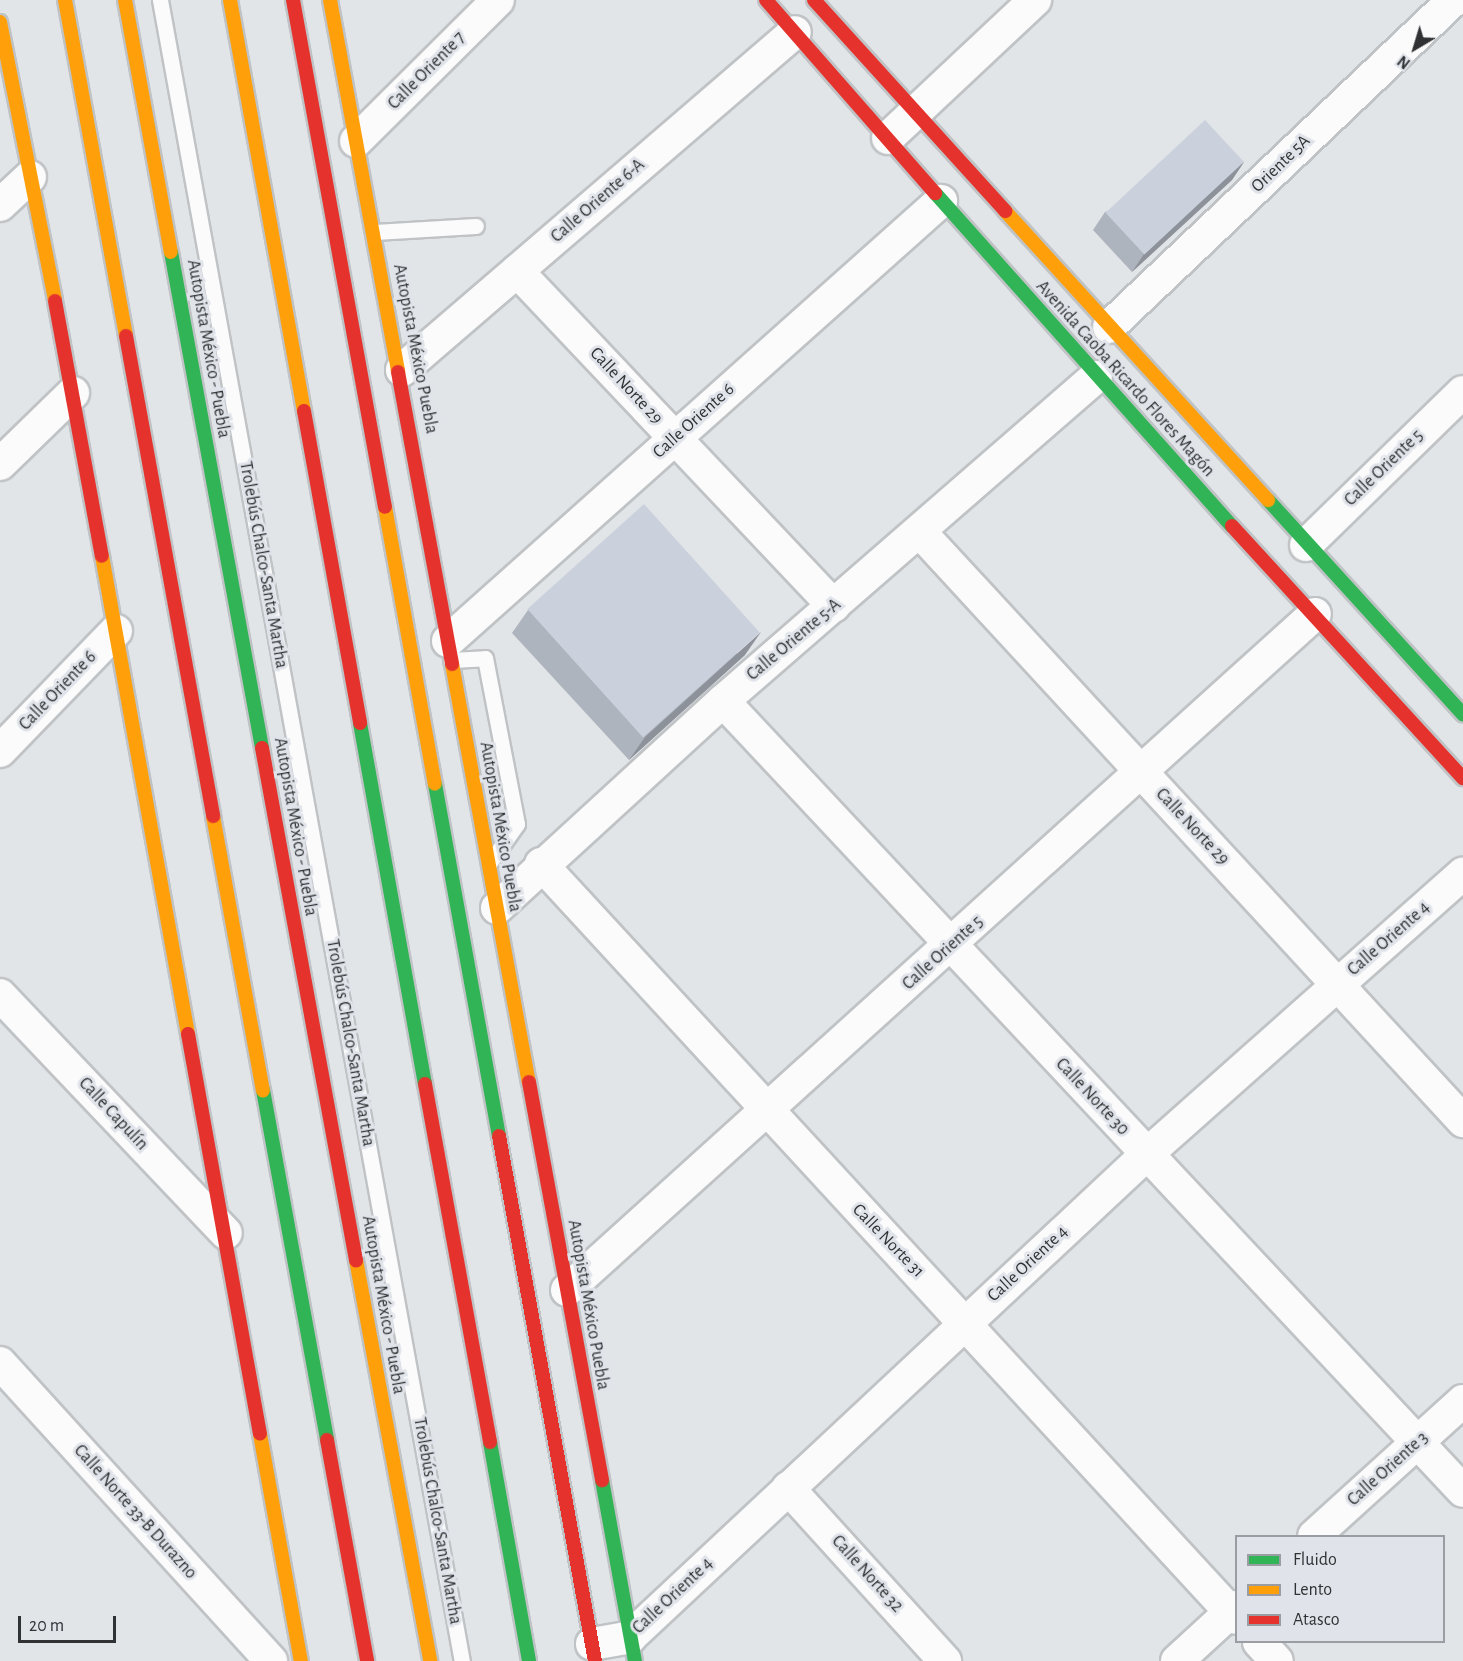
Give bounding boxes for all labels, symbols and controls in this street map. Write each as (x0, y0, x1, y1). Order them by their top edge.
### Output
north arrow (1385, 18, 1445, 78)
street label: Calle Oriente 7 (384, 28, 470, 114)
text: N (1395, 52, 1413, 72)
street label: Oriente 5A (1247, 131, 1315, 197)
street label: Calle Oriente 6-A (547, 154, 649, 248)
street label: Autopista México - Puebla (182, 258, 234, 440)
street label: Autopista México Puebla (388, 262, 442, 436)
street label: Avenida Caoba Ricardo Flores Magón (1031, 276, 1219, 482)
street label: Calle Norte 29 (585, 343, 667, 429)
street label: Calle Oriente 6 (649, 379, 739, 463)
street label: Calle Oriente 5 (1340, 425, 1428, 511)
street label: Trolebús Chalco-Santa Martha (234, 460, 292, 670)
street label: Calle Oriente 5-A (742, 594, 846, 686)
street label: Calle Oriente 6 (15, 647, 101, 735)
street label: Autopista México - Puebla (269, 736, 321, 918)
street label: Autopista México Puebla (474, 740, 526, 914)
street label: Calle Norte 29 (1151, 784, 1233, 870)
street label: Calle Oriente 4 (1343, 897, 1435, 981)
street label: Calle Oriente 5 (898, 911, 988, 995)
street label: Trolebús Chalco-Santa Martha (321, 938, 379, 1148)
street label: Calle Norte 30 (1051, 1054, 1133, 1140)
street label: Calle Capulín (74, 1073, 152, 1155)
street label: Calle Norte 31 (847, 1199, 929, 1283)
street label: Autopista México - Puebla (357, 1214, 409, 1396)
street label: Autopista México Puebla (562, 1218, 614, 1392)
street label: Calle Oriente 4 (983, 1221, 1073, 1307)
street label: Trolebús Chalco-Santa Martha (408, 1416, 466, 1626)
street label: Calle Oriente 3 (1343, 1427, 1433, 1511)
street label: Calle Norte 33-B Durazno (69, 1440, 201, 1584)
street label: Calle Norte 32 (827, 1531, 907, 1617)
legend (1235, 1535, 1445, 1643)
text: Fluido (1293, 1551, 1337, 1569)
street label: Calle Oriente 4 (628, 1553, 718, 1639)
text: Lento (1293, 1581, 1332, 1599)
scale bar (21, 1604, 118, 1642)
text: Atasco (1293, 1611, 1340, 1629)
text: 20 m (29, 1617, 64, 1635)

